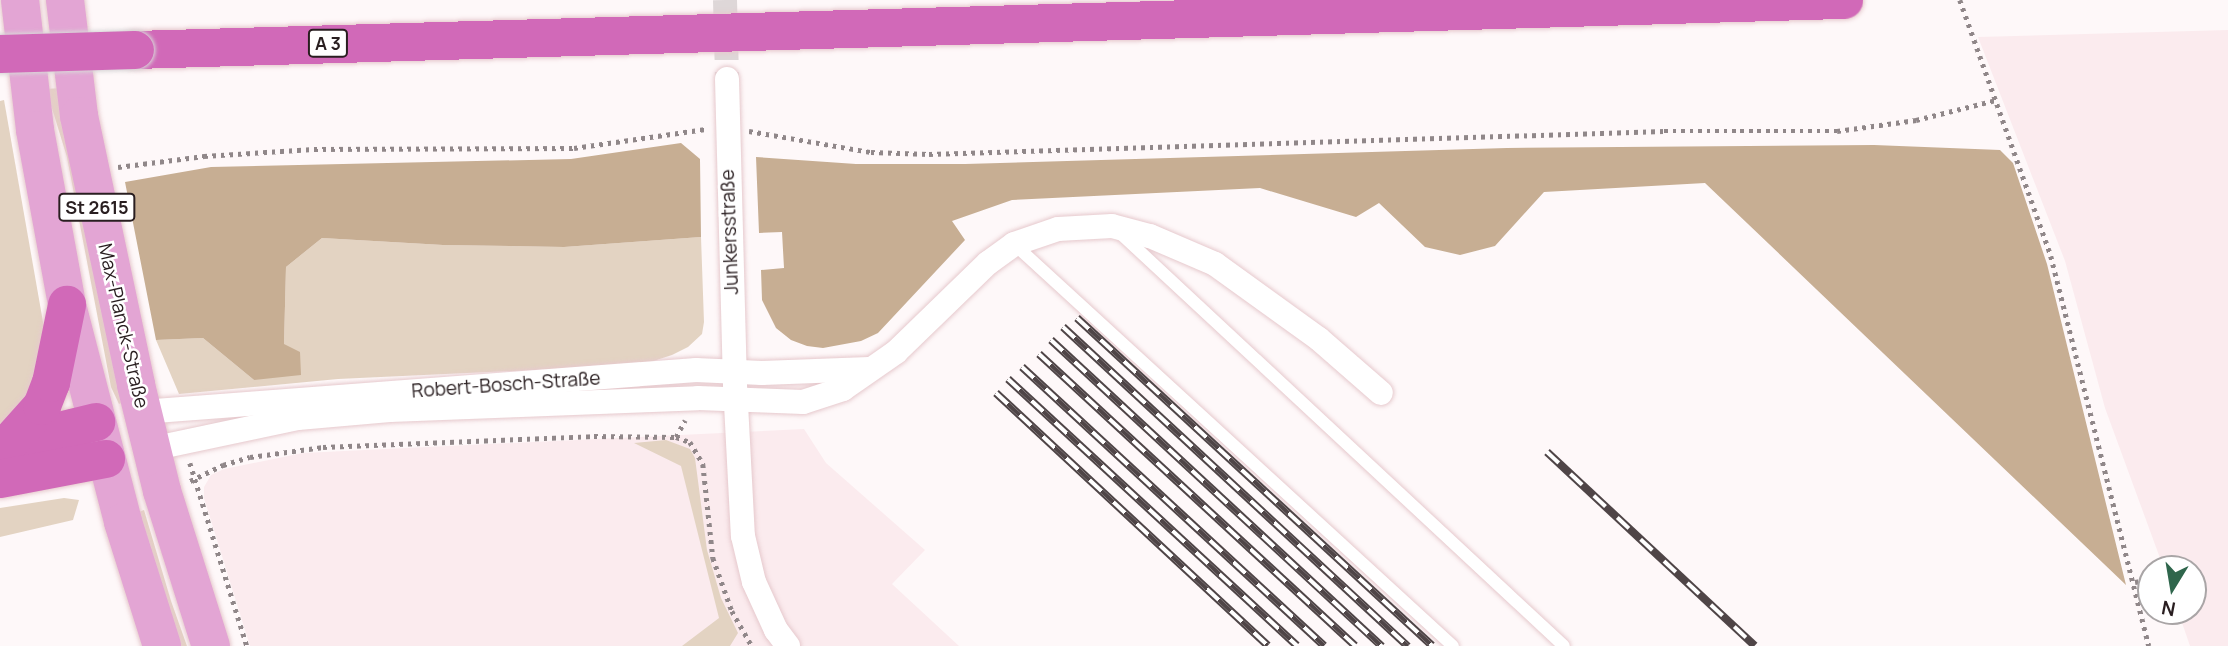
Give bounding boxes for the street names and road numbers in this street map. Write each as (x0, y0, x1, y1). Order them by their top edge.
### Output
road number: A 3 (307, 28, 349, 58)
street label: Junkersstraße (716, 169, 744, 295)
road number: St 2615 (57, 192, 137, 222)
street label: Max-Planck-Straße (93, 241, 153, 411)
street label: Robert-Bosch-Straße (411, 367, 601, 403)

